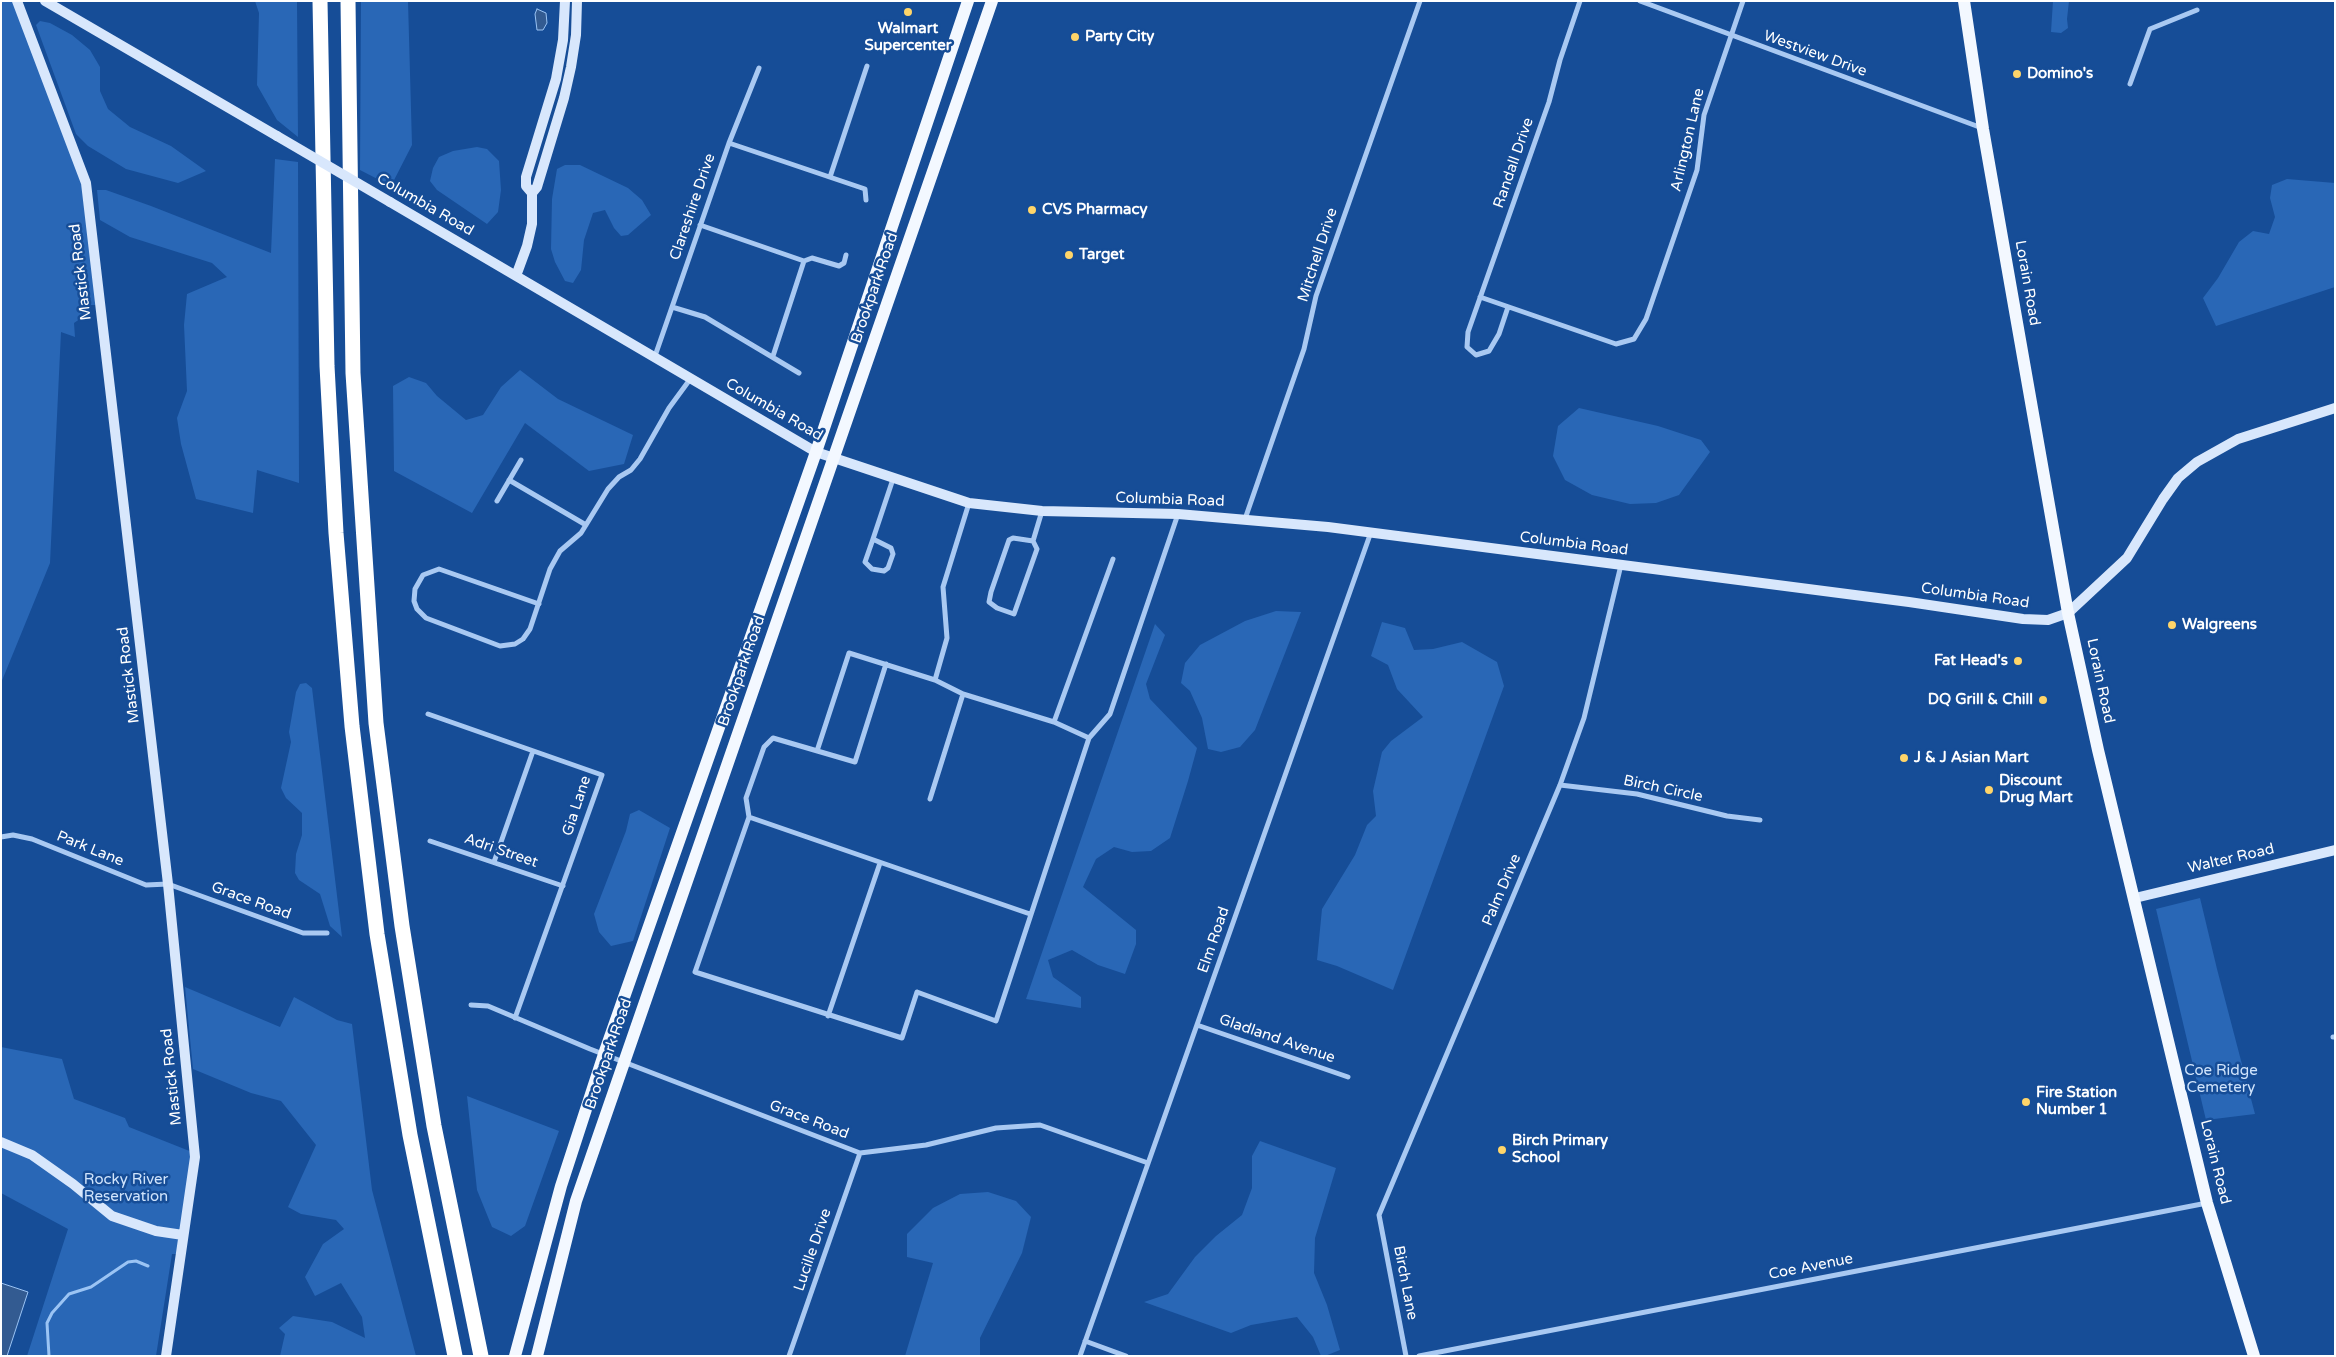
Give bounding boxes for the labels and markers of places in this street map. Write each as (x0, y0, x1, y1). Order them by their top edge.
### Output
marker: Walmart Supercenter (902, 6, 914, 18)
place label: Walmart Supercenter (865, 20, 951, 55)
place label: Party City (1085, 28, 1154, 46)
marker: Party City (1069, 31, 1081, 43)
place label: Domino's (2027, 65, 2093, 83)
marker: Domino's (2011, 68, 2023, 80)
place label: CVS Pharmacy (1042, 201, 1147, 219)
marker: CVS Pharmacy (1026, 204, 1038, 216)
place label: Target (1079, 246, 1125, 264)
marker: Target (1063, 249, 1075, 261)
place label: Walgreens (2182, 616, 2257, 634)
marker: Walgreens (2166, 619, 2178, 631)
place label: Fat Head's (1934, 652, 2008, 670)
marker: Fat Head's (2012, 655, 2024, 667)
place label: DQ Grill & Chill (1928, 691, 2033, 709)
marker: DQ Grill & Chill (2037, 694, 2049, 706)
place label: J & J Asian Mart (1914, 749, 2029, 767)
marker: J & J Asian Mart (1898, 752, 1910, 764)
place label: Discount Drug Mart (1999, 772, 2073, 807)
marker: Discount Drug Mart (1983, 784, 1995, 796)
place label: Fire Station Number 1 (2036, 1084, 2117, 1119)
marker: Fire Station Number 1 (2020, 1096, 2032, 1108)
place label: Birch Primary School (1512, 1132, 1608, 1167)
marker: Birch Primary School (1496, 1144, 1508, 1156)

